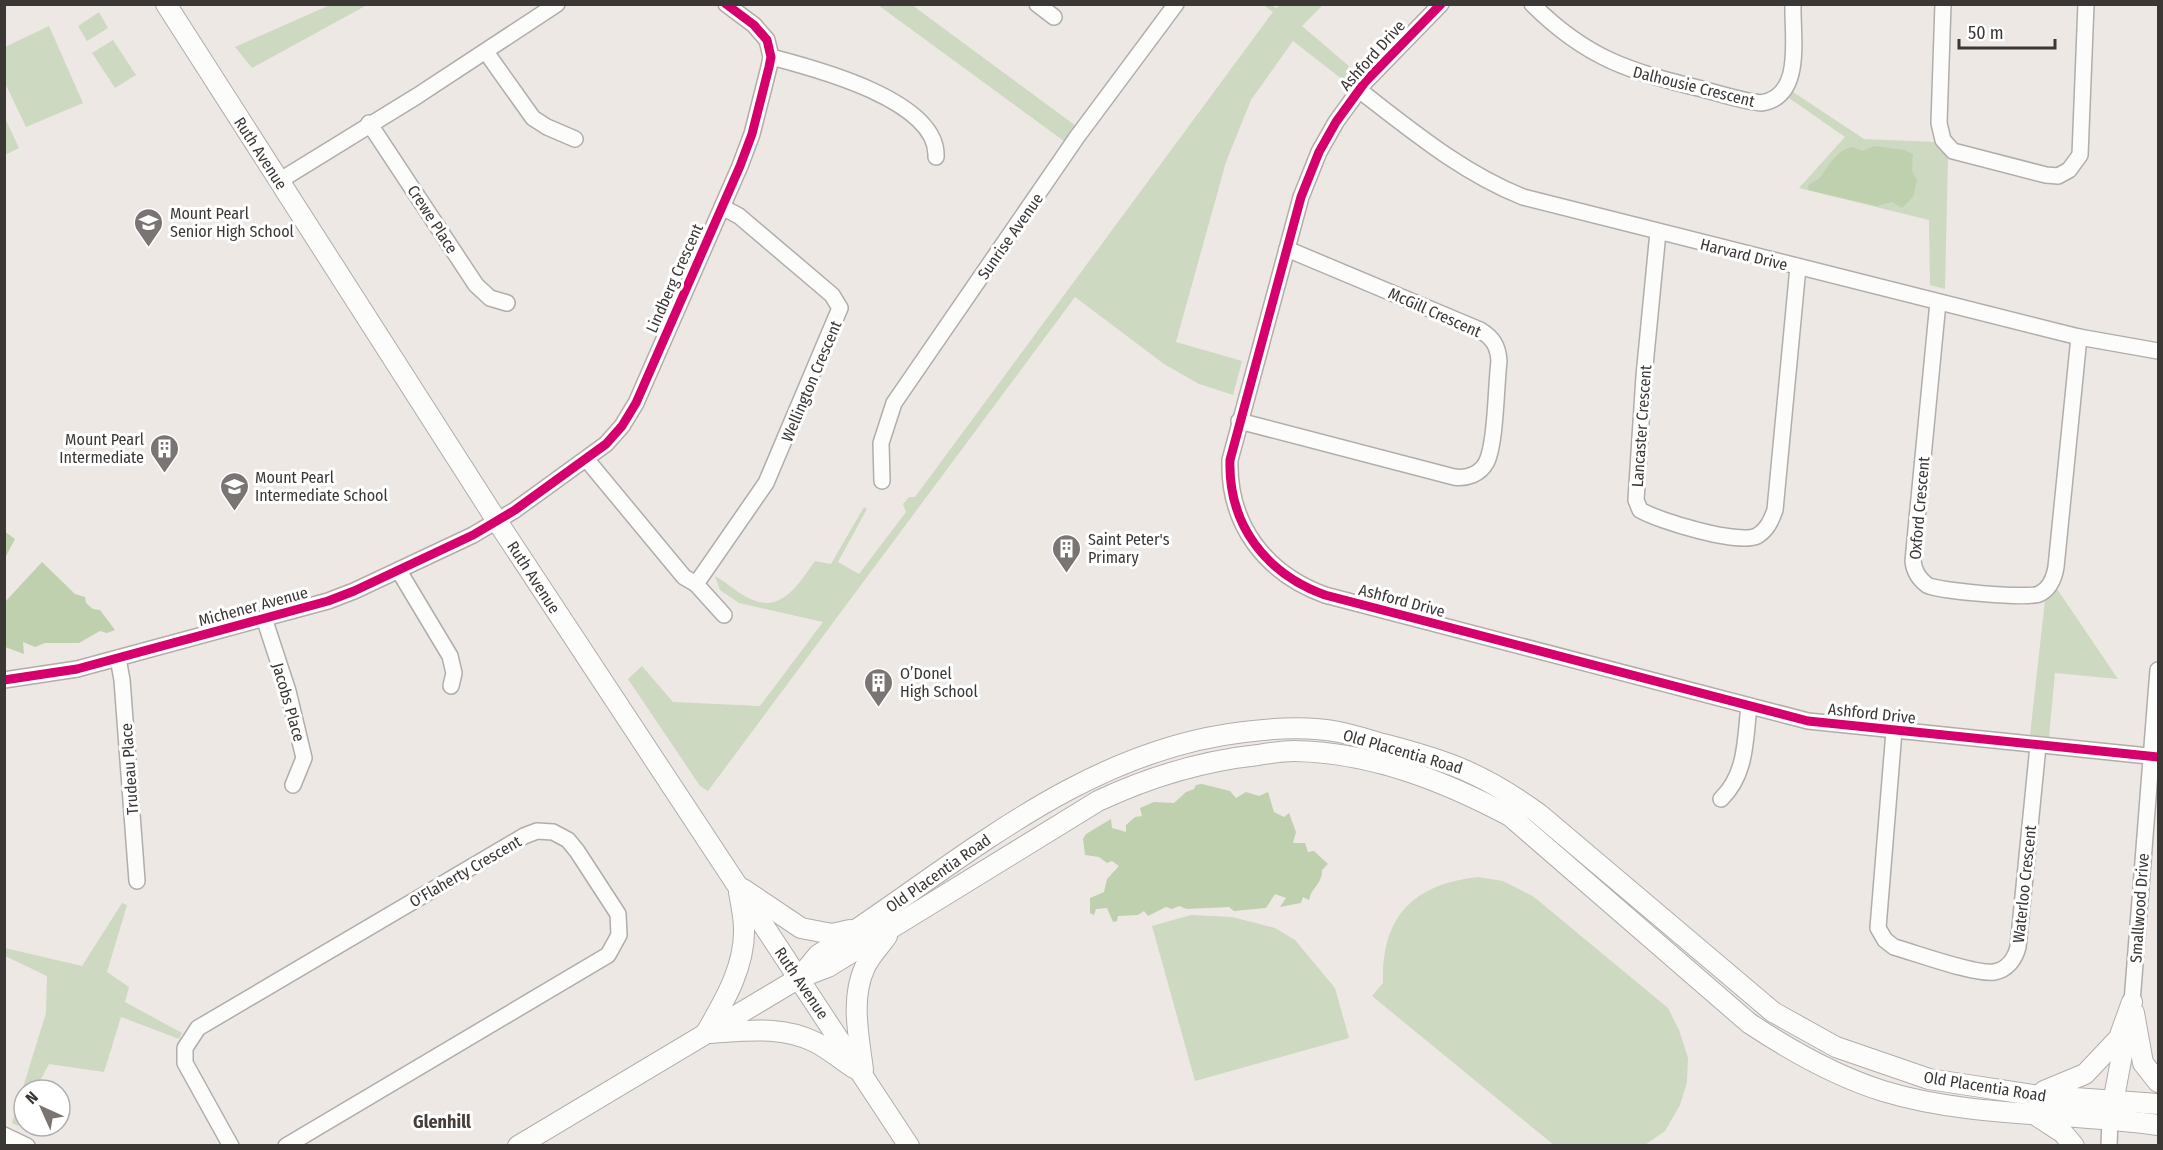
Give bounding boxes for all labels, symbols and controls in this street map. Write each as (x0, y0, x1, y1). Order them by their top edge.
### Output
scale bar (1959, 12, 2055, 50)
street label: Ashford Drive (1336, 16, 1409, 94)
text: 50 m (1968, 22, 2004, 44)
street label: Dalhousie Crescent (1631, 62, 1757, 111)
street label: Ruth Avenue (230, 113, 291, 193)
street label: Crewe Place (403, 182, 462, 257)
street label: Sunrise Avenue (974, 189, 1047, 283)
place label: Mount Pearl Senior High School (170, 204, 294, 241)
school or university icon: Mount Pearl Senior High School (133, 206, 165, 248)
street label: Lindberg Crescent (642, 220, 707, 336)
street label: Harvard Drive (1698, 234, 1790, 275)
street label: McGill Crescent (1385, 284, 1485, 342)
street label: Wellington Crescent (777, 317, 846, 445)
street label: Lancaster Crescent (1628, 363, 1655, 488)
place label: Mount Pearl Intermediate (59, 430, 144, 467)
building icon: Mount Pearl Intermediate (149, 432, 181, 474)
street label: Oxford Crescent (1906, 455, 1934, 560)
place label: Mount Pearl Intermediate School (255, 468, 388, 505)
school or university icon: Mount Pearl Intermediate School (218, 470, 250, 512)
place label: Saint Peter's Primary (1088, 530, 1170, 567)
building icon: Saint Peter's Primary (1051, 532, 1083, 574)
street label: Ruth Avenue (503, 537, 564, 617)
street label: Ashford Drive (1357, 580, 1447, 621)
street label: Michener Avenue (196, 583, 310, 630)
street label: Jacobs Place (268, 661, 309, 744)
place label: O’Donel High School (900, 664, 978, 701)
building icon: O’Donel High School (863, 666, 895, 708)
street label: Ashford Drive (1827, 699, 1917, 728)
street label: Trudeau Place (117, 722, 142, 815)
street label: Old Placentia Road (1341, 725, 1465, 778)
street label: Waterloo Crescent (2009, 823, 2040, 944)
street label: Old Placentia Road (882, 830, 994, 917)
street label: O'Flaherty Crescent (406, 831, 525, 911)
street label: Smallwood Drive (2126, 852, 2153, 964)
street label: Ruth Avenue (771, 944, 833, 1023)
street label: Old Placentia Road (1922, 1067, 2047, 1106)
north arrow (12, 1078, 72, 1138)
text: N (22, 1088, 42, 1108)
district label: Glenhill (413, 1111, 471, 1133)

